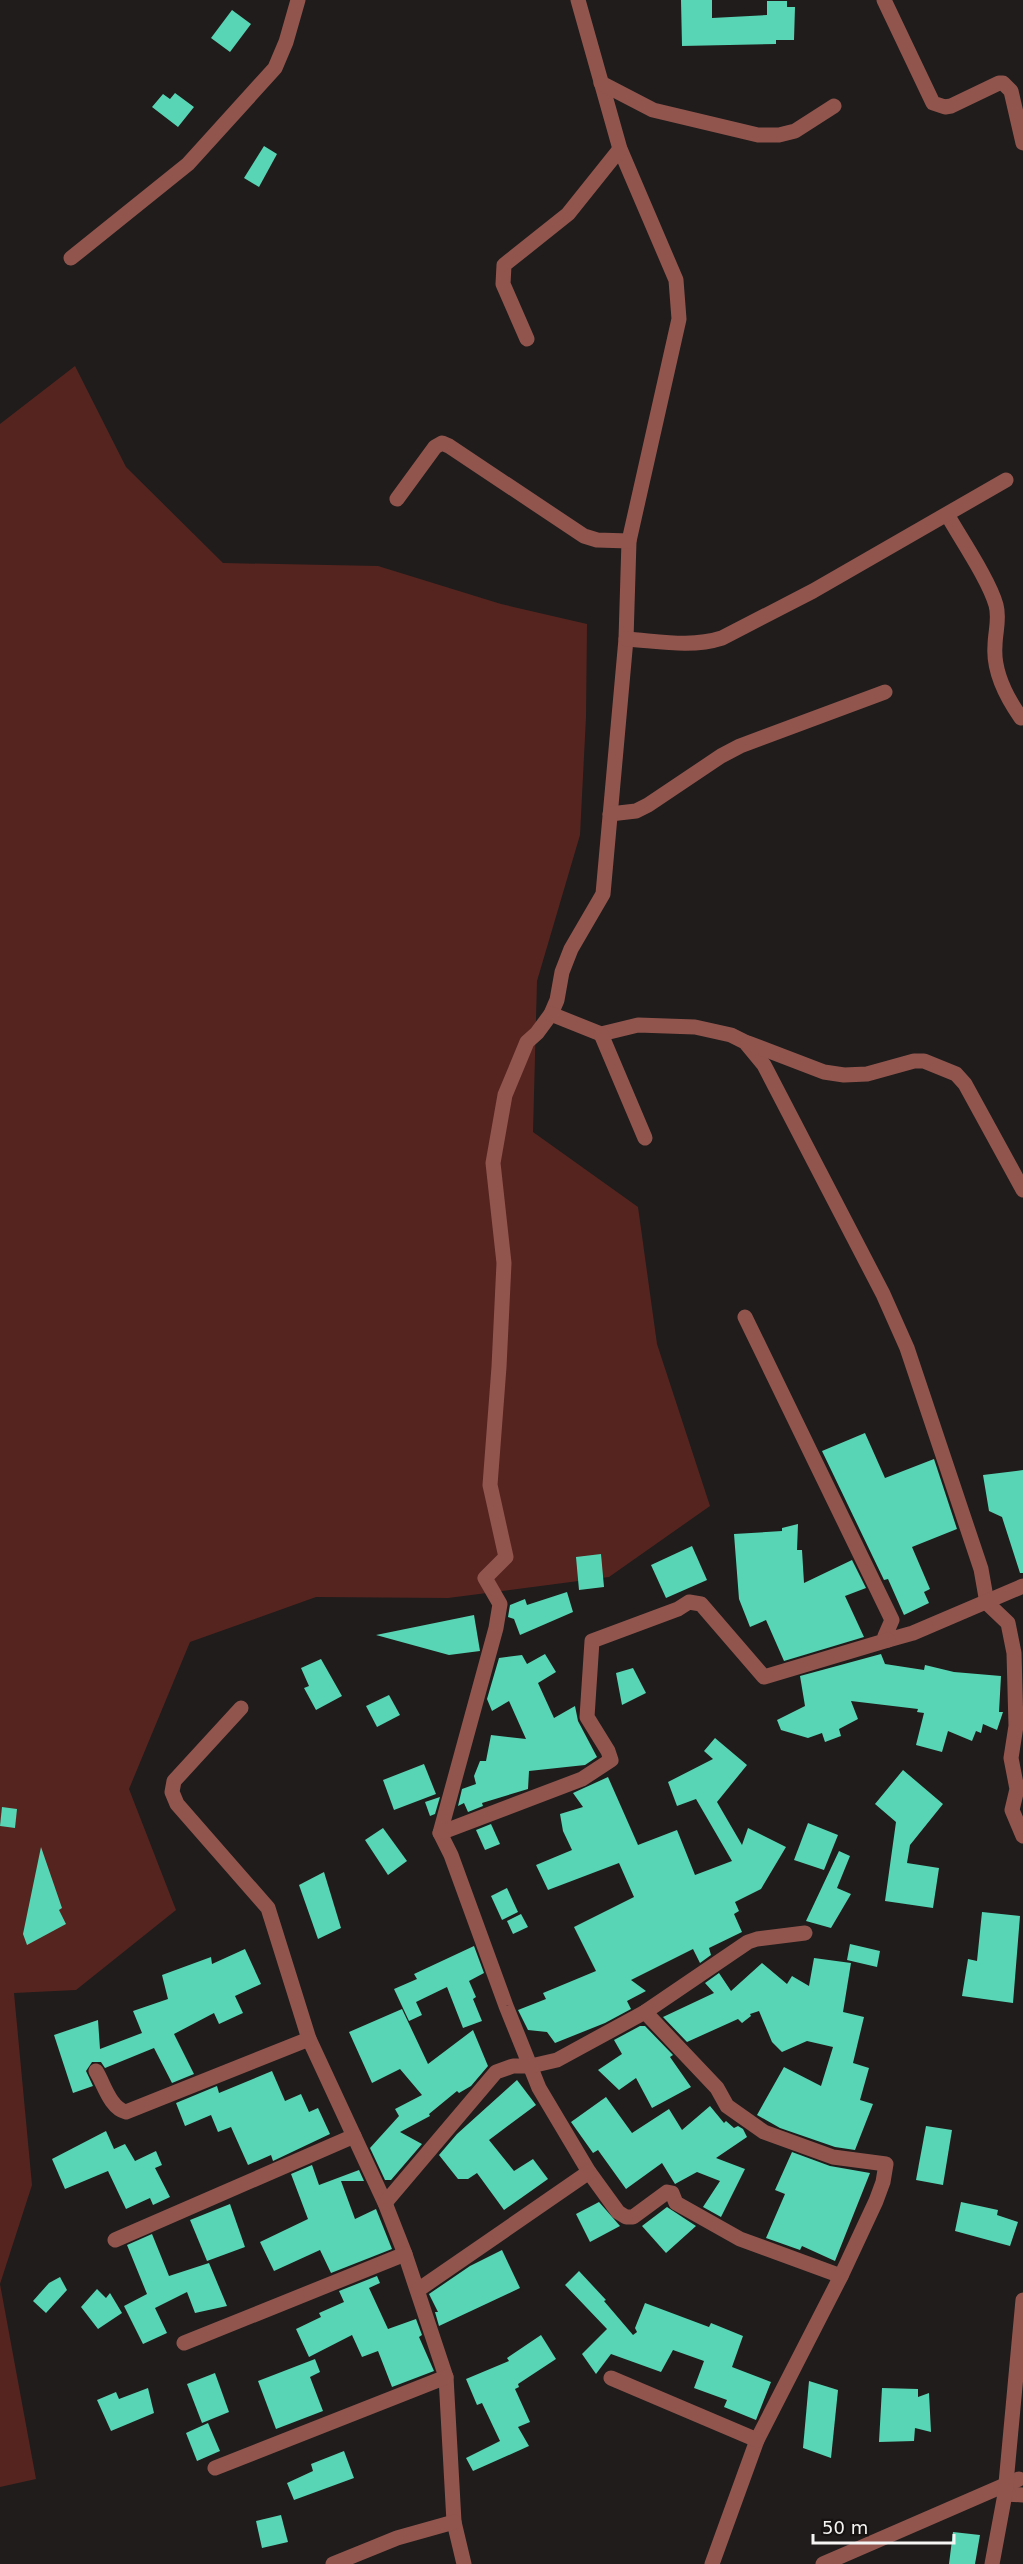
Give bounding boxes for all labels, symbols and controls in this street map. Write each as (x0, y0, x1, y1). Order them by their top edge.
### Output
scale bar (813, 2507, 954, 2545)
text: 50 m (822, 2517, 868, 2538)

